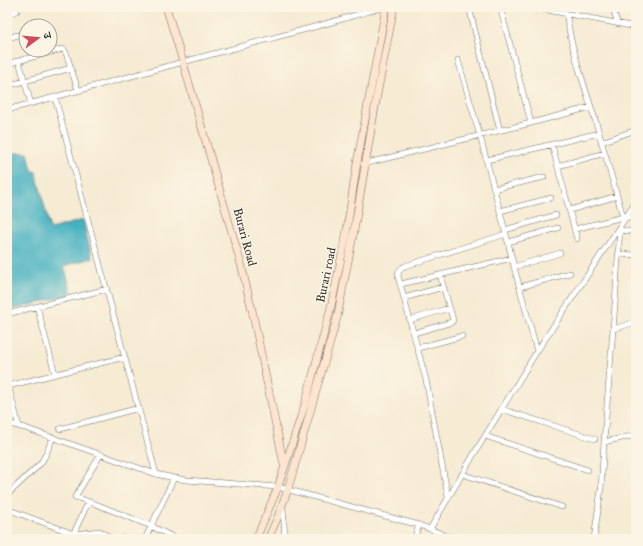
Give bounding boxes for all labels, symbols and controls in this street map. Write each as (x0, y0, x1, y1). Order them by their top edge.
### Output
north arrow (18, 18, 58, 58)
text: उ (40, 30, 55, 41)
street label: Burari Road (230, 206, 260, 268)
street label: Burari road (313, 246, 339, 304)

